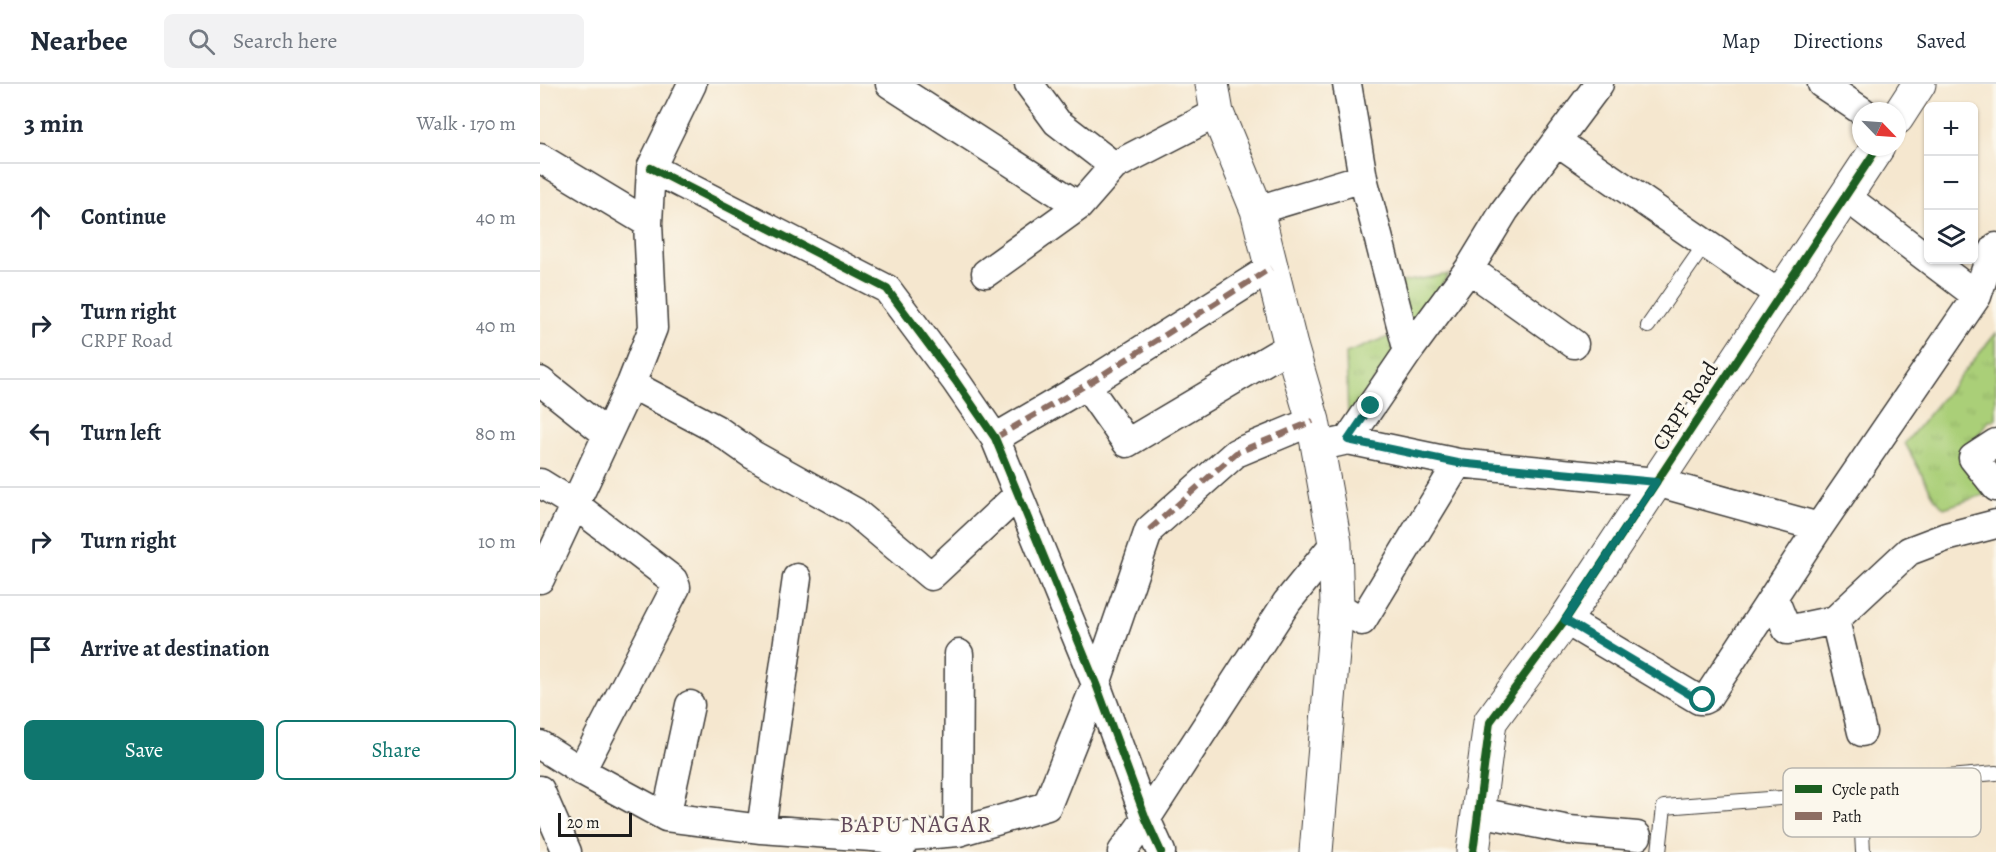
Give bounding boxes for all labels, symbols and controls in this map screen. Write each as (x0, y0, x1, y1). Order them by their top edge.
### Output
search box (164, 14, 584, 68)
text: Nearbee (30, 22, 128, 60)
icon: search (185, 25, 218, 58)
text: Search here (233, 26, 337, 56)
text: Map (1722, 27, 1760, 55)
text: Directions (1793, 27, 1883, 55)
text: Saved (1916, 27, 1966, 55)
north arrow (1852, 102, 1906, 156)
map controls (1924, 102, 1978, 264)
button: + (1924, 102, 1978, 156)
text: 3 min (24, 106, 84, 141)
text: Walk · 170 m (416, 110, 516, 137)
button: − (1924, 156, 1978, 210)
icon: ahead (24, 201, 57, 234)
text: Continue (81, 202, 166, 232)
text: 40 m (476, 204, 516, 231)
button: layers (1924, 210, 1978, 264)
text: Turn right (81, 297, 177, 327)
icon: right (24, 309, 57, 342)
text: 40 m (476, 312, 516, 339)
text: CRPF Road (81, 327, 173, 354)
street label: CRPF Road (1645, 355, 1725, 456)
route end (1357, 392, 1383, 418)
icon: left (24, 417, 57, 450)
text: Turn left (81, 418, 161, 448)
text: 80 m (475, 420, 516, 447)
icon: right (24, 525, 57, 558)
text: Turn right (81, 526, 177, 556)
text: 10 m (478, 528, 516, 555)
icon: arrive (24, 633, 57, 666)
text: Arrive at destination (81, 634, 270, 664)
route start (1689, 686, 1715, 712)
button: Save (24, 720, 264, 780)
button: Share (276, 720, 516, 780)
legend (1783, 768, 1981, 837)
text: Cycle path (1832, 779, 1900, 801)
text: Path (1832, 806, 1862, 828)
district label: BAPU NAGAR (839, 808, 993, 840)
scale bar (558, 810, 632, 838)
text: 20 m (567, 812, 600, 834)

